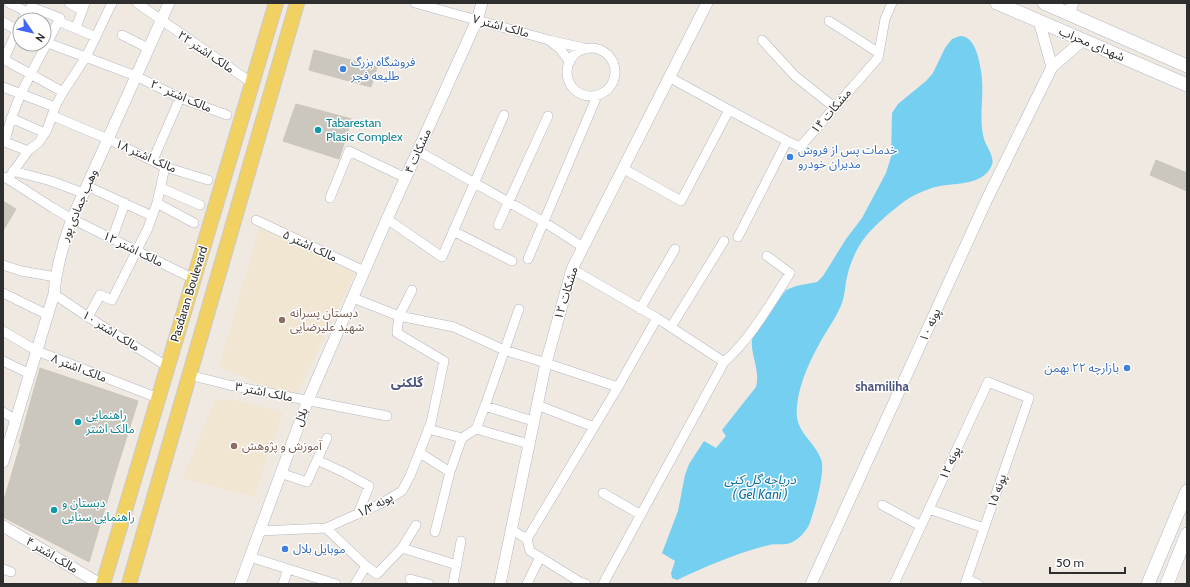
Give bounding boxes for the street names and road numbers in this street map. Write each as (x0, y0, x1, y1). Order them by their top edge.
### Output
street label: مالک اشتر ۷ (471, 11, 531, 40)
street label: شهدای محراب (1057, 23, 1127, 64)
street label: مالک اشتر ۲۲ (175, 27, 238, 76)
street label: مالک اشتر ۲۰ (148, 76, 214, 115)
street label: مشکات ۱۴ (807, 85, 854, 136)
street label: مشکات ۴ (401, 126, 434, 176)
street label: مالک اشتر ۱۸ (113, 135, 179, 176)
street label: وهب جمادی پور (56, 167, 101, 244)
street label: مالک اشتر ۵ (281, 226, 340, 265)
street label: مالک اشتر ۱۲ (101, 228, 166, 270)
street label: Pasdaran Boulevard (167, 244, 210, 344)
street label: مشکات ۱۲ (550, 265, 581, 321)
street label: پونه ۱۰ (916, 306, 944, 344)
street label: مالک اشتر ۱۰ (80, 307, 143, 354)
street label: مالک اشتر ۸ (49, 350, 109, 385)
street label: مالک اشتر ۳ (234, 379, 294, 404)
street label: بلال (290, 405, 311, 428)
street label: پونه ۱۲ (935, 444, 965, 482)
street label: پونه ۱۵ (984, 472, 1010, 510)
street label: پونه ۱/۳ (354, 489, 396, 521)
street label: مالک اشتر ۴ (23, 533, 81, 576)

